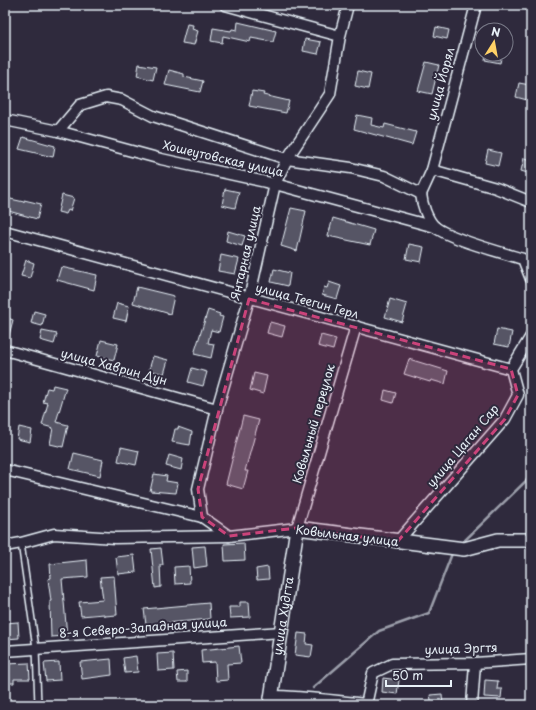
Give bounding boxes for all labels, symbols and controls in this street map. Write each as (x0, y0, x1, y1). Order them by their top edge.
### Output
north arrow (474, 22, 514, 62)
text: N (490, 23, 502, 41)
street label: улица Йорял (422, 45, 458, 122)
street label: Хошеутовская улица (161, 135, 286, 181)
street label: Янтарная улица (225, 203, 265, 302)
street label: улица Теегин Герл (254, 278, 361, 322)
street label: улица Хаврин Дун (59, 343, 169, 389)
street label: Ковыльный переулок (287, 361, 339, 486)
street label: улица Цаган Сар (422, 400, 502, 491)
street label: Ковыльная улица (295, 520, 400, 550)
street label: улица Худгта (268, 575, 298, 656)
street label: 8-я Северо-Западная улица (58, 612, 228, 642)
street label: улица Эргтя (424, 638, 498, 658)
scale bar (386, 662, 451, 688)
text: 50 m (392, 666, 423, 684)

